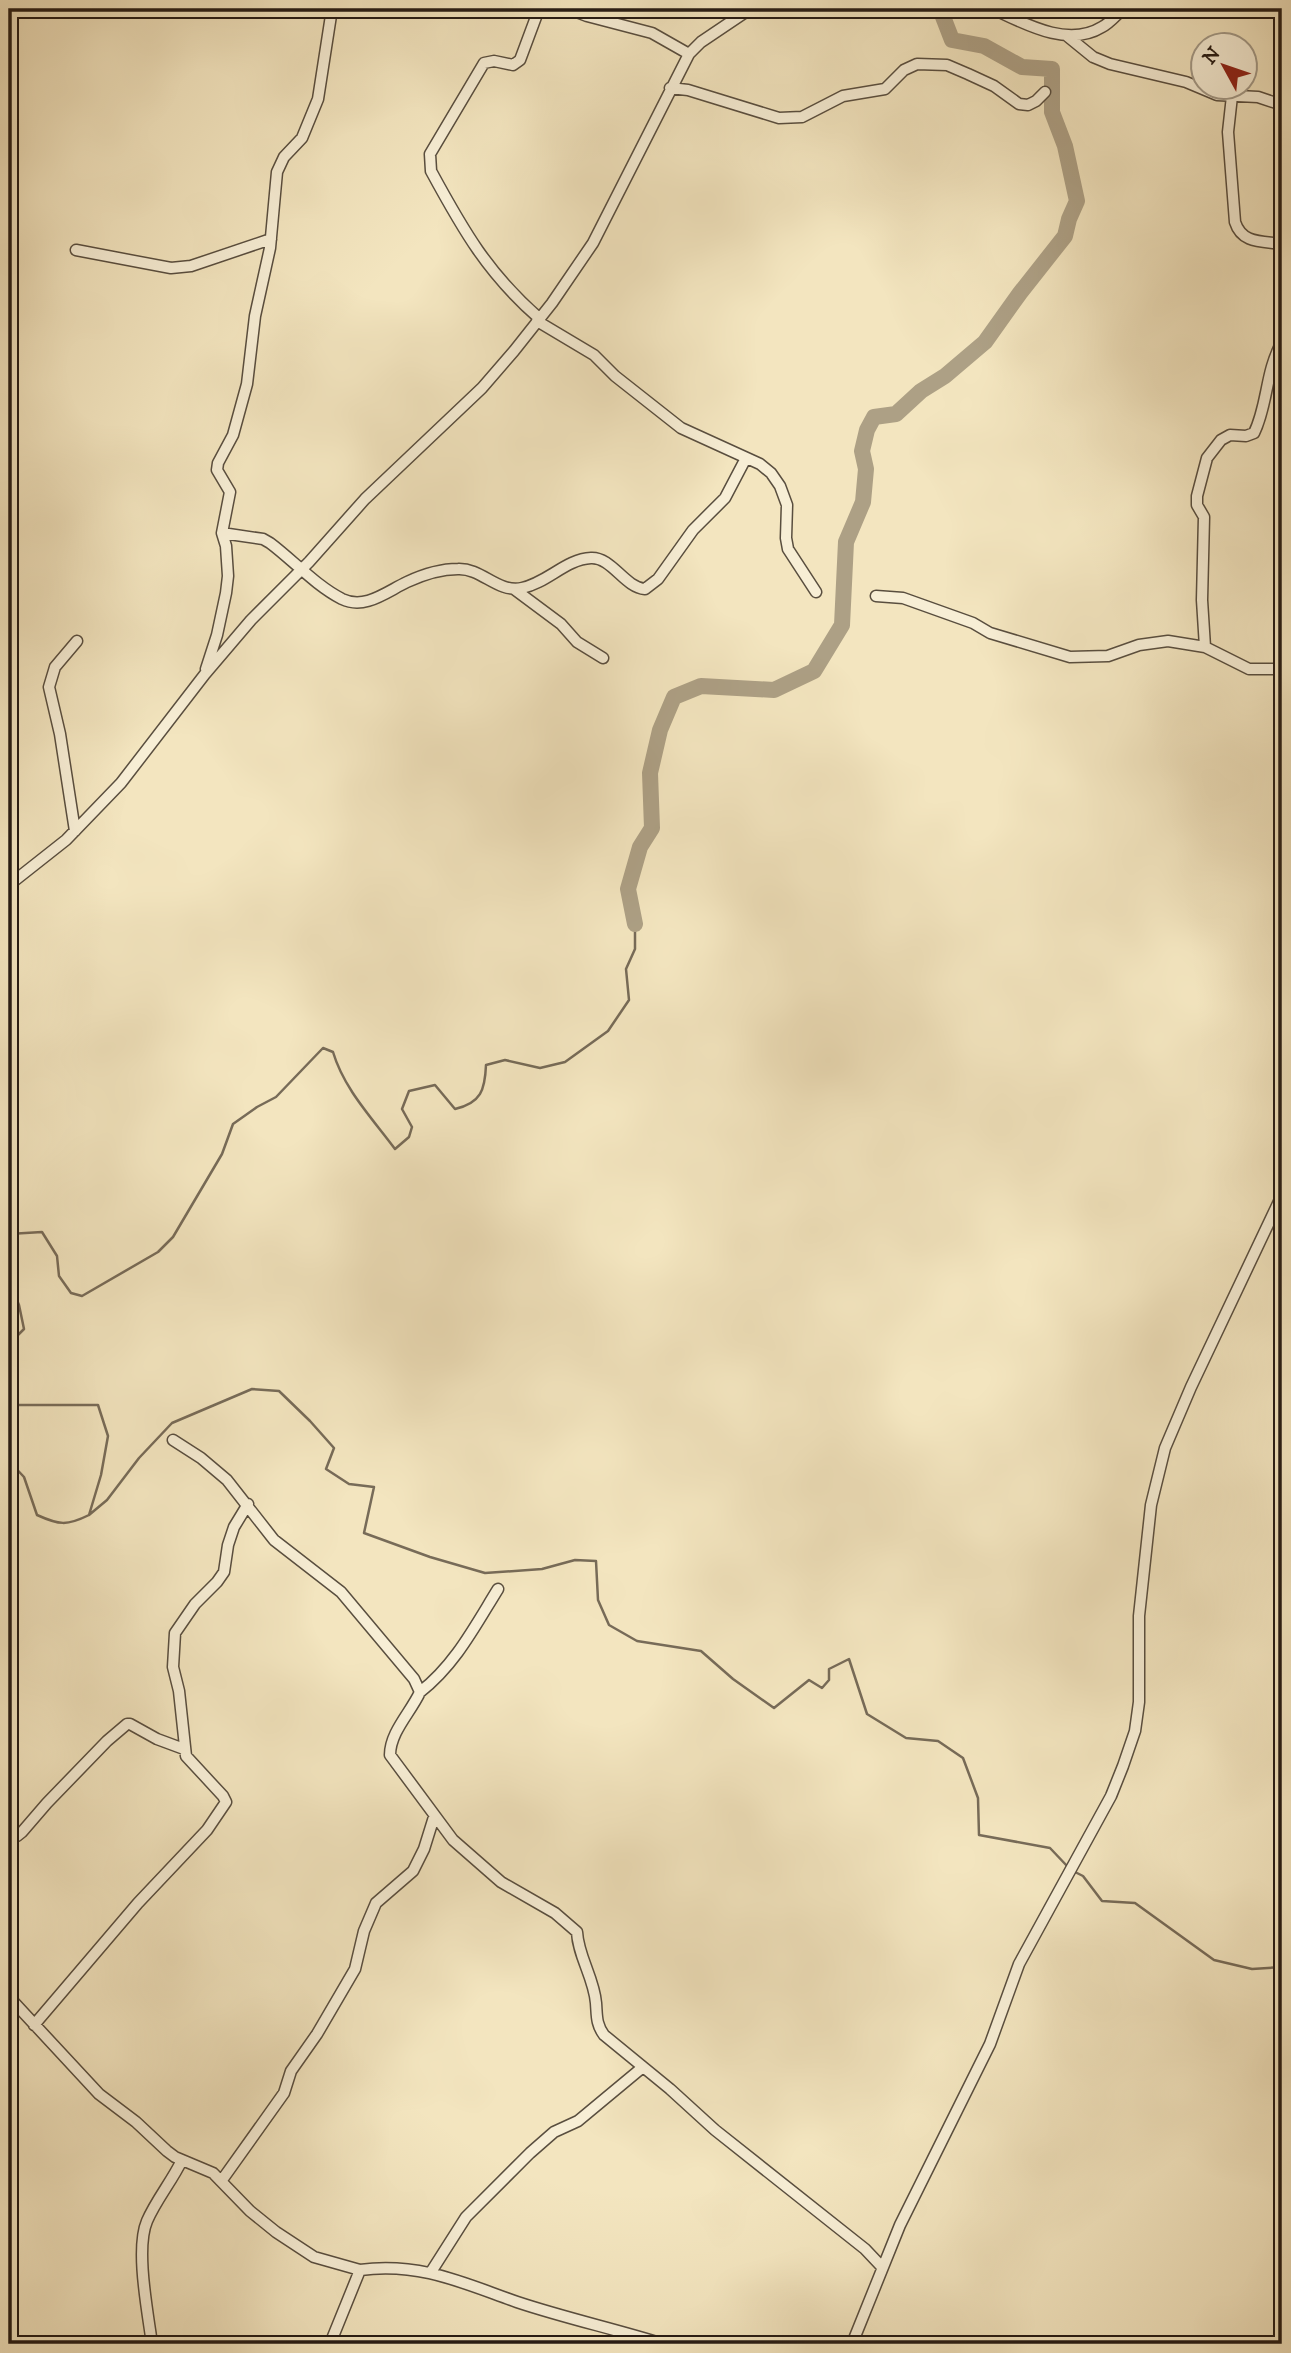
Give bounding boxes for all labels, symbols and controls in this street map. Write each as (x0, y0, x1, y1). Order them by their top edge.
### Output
north arrow (1190, 32, 1260, 102)
text: N (1198, 42, 1226, 69)

